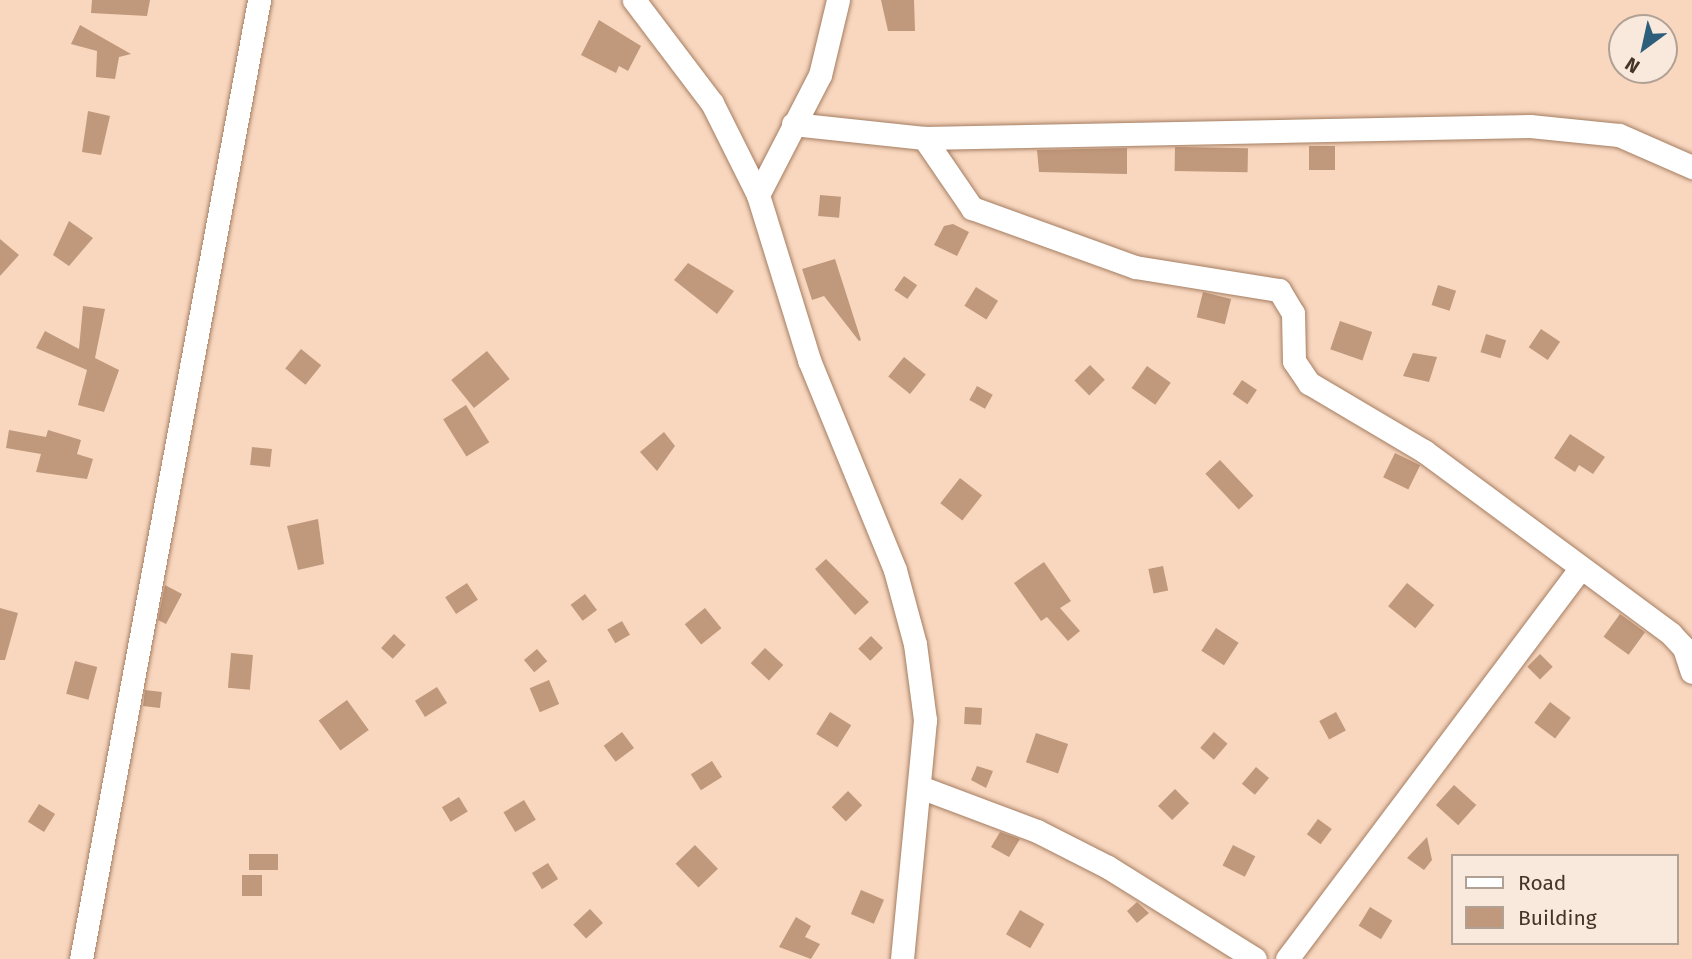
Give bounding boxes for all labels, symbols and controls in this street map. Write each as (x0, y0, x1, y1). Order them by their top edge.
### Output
north arrow (1608, 14, 1678, 84)
text: N (1621, 52, 1644, 78)
legend (1450, 854, 1678, 945)
text: Road (1518, 870, 1566, 896)
text: Building (1518, 905, 1597, 931)

